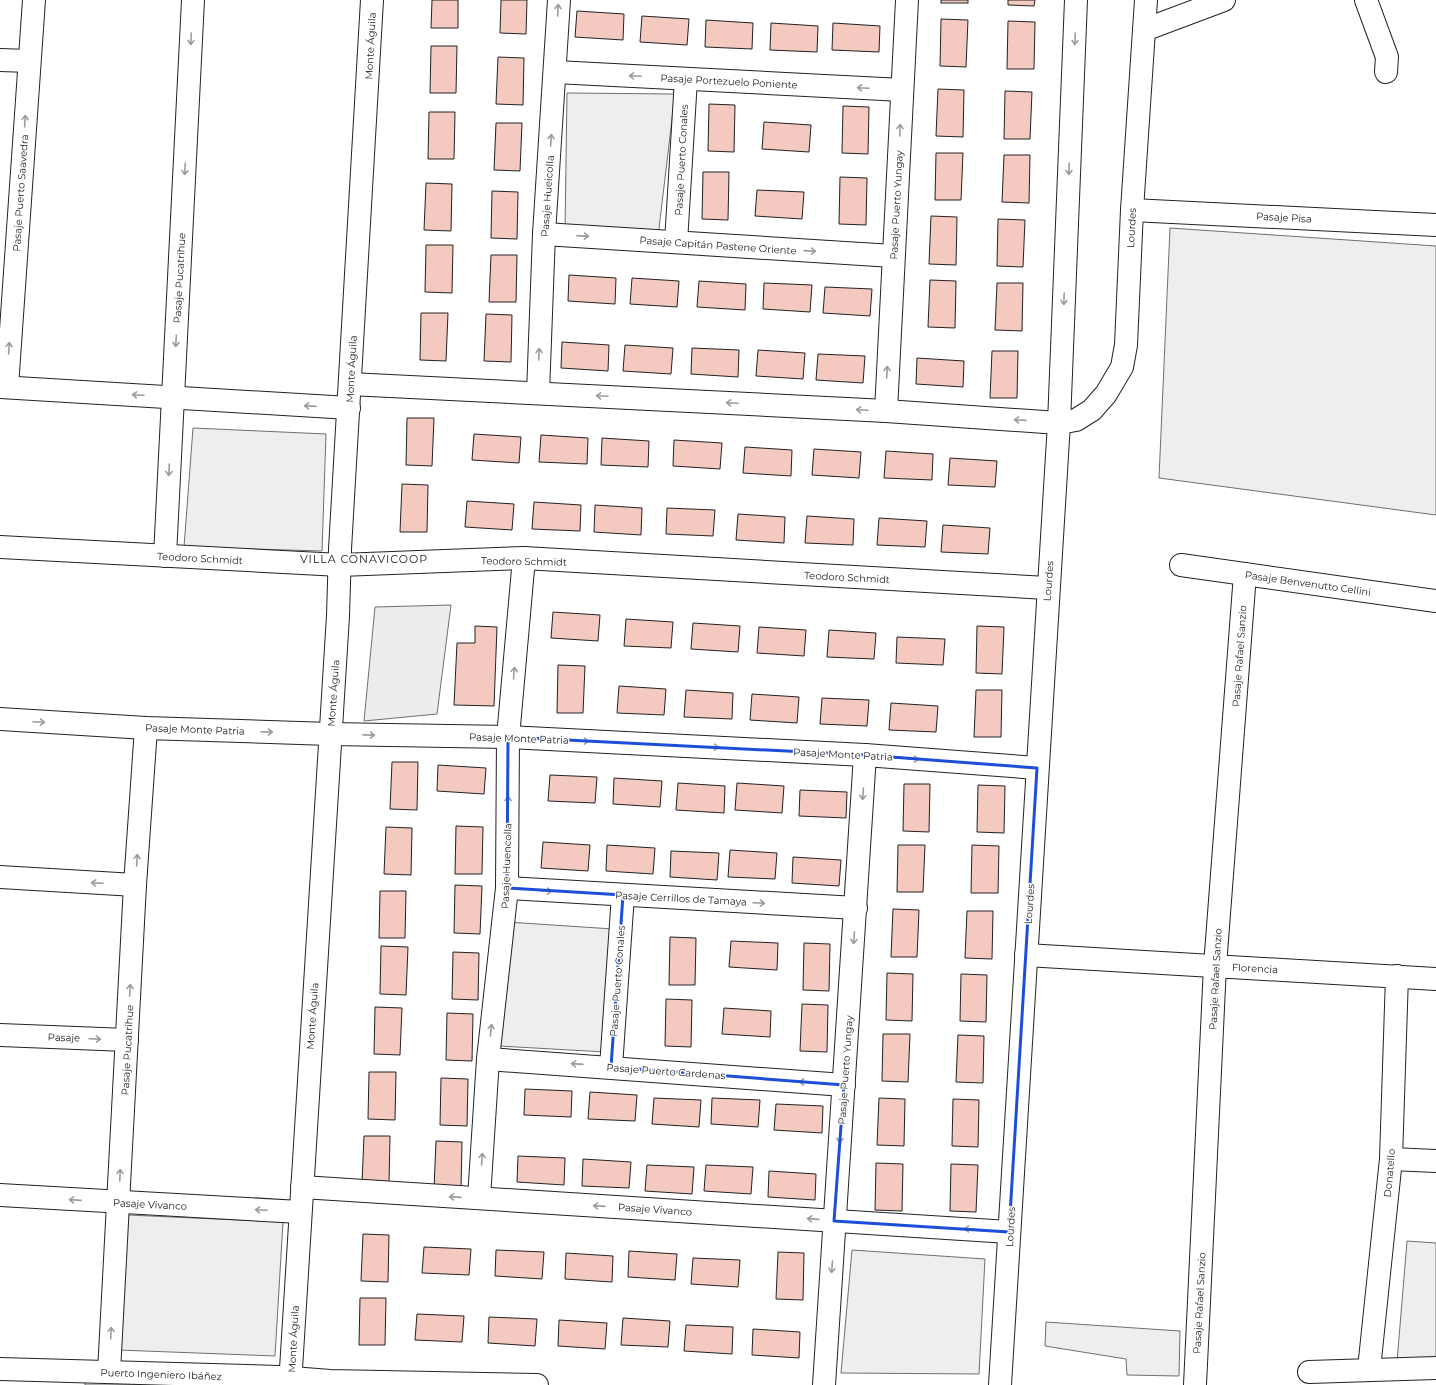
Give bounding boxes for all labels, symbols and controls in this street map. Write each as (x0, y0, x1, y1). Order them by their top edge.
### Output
one-way arrow (555, 4, 562, 17)
street label: Monte Águila (362, 12, 379, 80)
one-way arrow (188, 32, 195, 45)
one-way arrow (1071, 32, 1078, 45)
street label: Pasaje Portezuelo Poniente (660, 71, 798, 92)
one-way arrow (629, 73, 642, 80)
one-way arrow (857, 85, 870, 92)
street label: Pasaje Puerto Conales (672, 104, 691, 216)
one-way arrow (21, 115, 28, 128)
one-way arrow (896, 124, 903, 137)
street label: Pasaje Puerto Saavedra (10, 134, 31, 252)
one-way arrow (547, 134, 554, 147)
street label: Pasaje Puerto Yungay (887, 149, 906, 260)
street label: Pasaje Hueicolla (538, 155, 557, 237)
one-way arrow (181, 162, 188, 175)
one-way arrow (1066, 162, 1073, 175)
street label: Lourdes (1124, 207, 1139, 249)
street label: Pasaje Pisa (1256, 210, 1312, 225)
street label: Pasaje Pucatrihue (171, 232, 188, 324)
one-way arrow (576, 233, 589, 240)
street label: Pasaje Capitán Pastene Oriente (639, 234, 797, 257)
one-way arrow (803, 247, 816, 254)
one-way arrow (1060, 292, 1067, 305)
one-way arrow (172, 334, 179, 347)
street label: Monte Águila (343, 335, 360, 403)
one-way arrow (6, 342, 13, 355)
one-way arrow (535, 348, 543, 361)
one-way arrow (884, 366, 891, 379)
one-way arrow (132, 391, 145, 398)
one-way arrow (596, 393, 609, 400)
one-way arrow (726, 399, 739, 407)
one-way arrow (304, 402, 317, 409)
one-way arrow (856, 406, 869, 413)
one-way arrow (1014, 417, 1027, 424)
one-way arrow (165, 463, 173, 476)
street label: Teodoro Schmidt (157, 550, 243, 567)
district label: VILLA CONAVICOOP (300, 552, 428, 566)
street label: Teodoro Schmidt (481, 554, 567, 569)
street label: Lourdes (1041, 560, 1056, 602)
street label: Pasaje Benvenutto Cellini (1244, 568, 1372, 599)
street label: Teodoro Schmidt (804, 569, 890, 586)
street label: Pasaje Rafael Sanzio (1229, 605, 1250, 707)
street label: Monte Águila (325, 659, 342, 727)
one-way arrow (510, 667, 518, 680)
one-way arrow (32, 718, 45, 725)
street label: Pasaje Monte Patria (145, 721, 245, 738)
one-way arrow (260, 728, 273, 736)
street label: Pasaje Monte Patria (469, 730, 569, 747)
one-way arrow (362, 731, 375, 738)
one-way arrow (576, 737, 589, 744)
one-way arrow (706, 744, 719, 751)
street label: Pasaje Monte Patria (793, 745, 893, 764)
one-way arrow (906, 755, 919, 762)
one-way arrow (859, 787, 867, 800)
one-way arrow (504, 796, 512, 809)
street label: Pasaje Huencolla (499, 823, 514, 909)
one-way arrow (134, 854, 141, 867)
one-way arrow (91, 879, 104, 887)
street label: Lourdes (1022, 883, 1037, 925)
one-way arrow (539, 887, 552, 894)
street label: Pasaje Cerrillos de Tamaya (615, 889, 747, 908)
one-way arrow (752, 899, 765, 906)
street label: Pasaje Puerto Conales (607, 925, 628, 1037)
street label: Pasaje Rafael Sanzio (1206, 928, 1225, 1030)
one-way arrow (850, 931, 857, 944)
street label: Florencia (1232, 961, 1278, 976)
street label: Monte Águila (304, 982, 321, 1050)
one-way arrow (126, 984, 134, 997)
street label: Pasaje Pucatrihue (119, 1004, 136, 1096)
street label: Pasaje Puerto Yungay (835, 1014, 856, 1125)
one-way arrow (488, 1024, 495, 1037)
street label: Pasaje (48, 1030, 80, 1045)
one-way arrow (88, 1035, 101, 1042)
one-way arrow (571, 1061, 584, 1068)
street label: Pasaje Puerto Cardenas (606, 1061, 726, 1082)
one-way arrow (799, 1078, 812, 1085)
one-way arrow (837, 1130, 844, 1143)
street label: Donatello (1381, 1148, 1398, 1198)
one-way arrow (478, 1153, 485, 1166)
one-way arrow (116, 1169, 123, 1182)
one-way arrow (449, 1193, 462, 1200)
one-way arrow (69, 1196, 82, 1203)
street label: Pasaje Vivanco (113, 1196, 187, 1213)
street label: Pasaje Vivanco (617, 1200, 692, 1219)
one-way arrow (593, 1202, 606, 1209)
one-way arrow (255, 1206, 268, 1213)
street label: Lourdes (1003, 1206, 1018, 1248)
one-way arrow (807, 1216, 820, 1223)
one-way arrow (964, 1226, 977, 1233)
street label: Pasaje Rafael Sanzio (1190, 1252, 1209, 1354)
one-way arrow (828, 1260, 835, 1273)
street label: Monte Águila (285, 1305, 302, 1373)
one-way arrow (107, 1327, 114, 1340)
street label: Puerto Ingeniero Ibáñez (100, 1366, 222, 1383)

